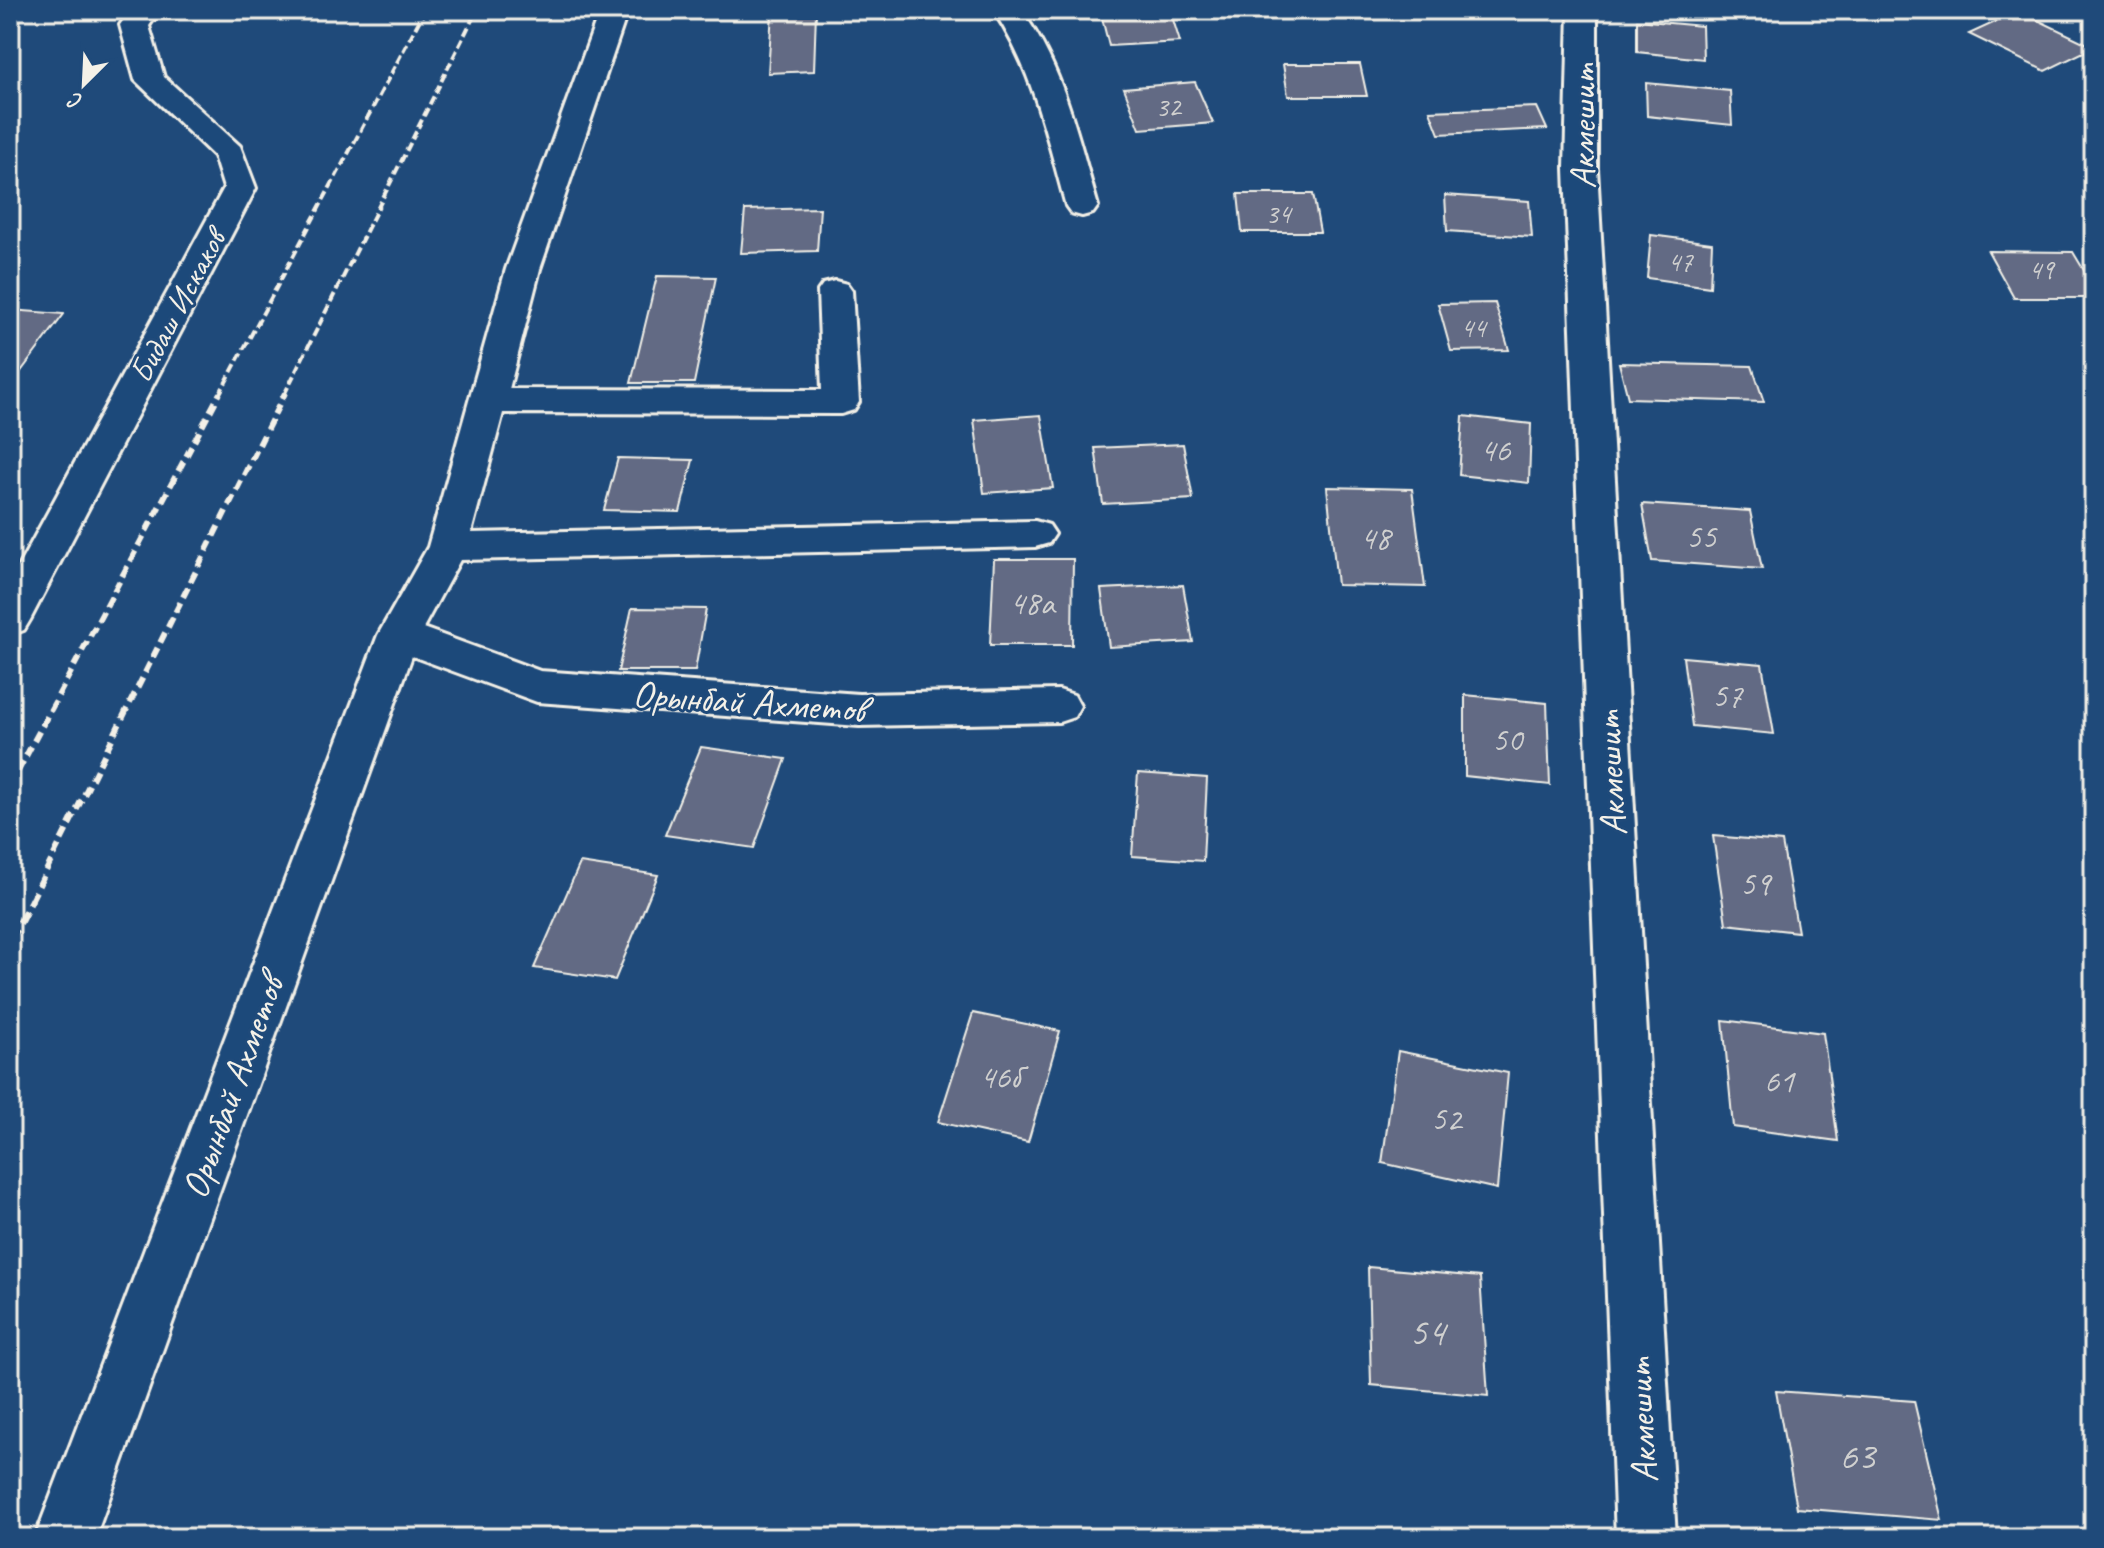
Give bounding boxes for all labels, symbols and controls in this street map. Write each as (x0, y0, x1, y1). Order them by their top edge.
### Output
north arrow (44, 44, 124, 124)
street label: Акмешит (1559, 62, 1606, 189)
text: С (63, 85, 87, 116)
house number: 32 (1155, 89, 1183, 124)
house number: 34 (1265, 196, 1293, 231)
street label: Бидаш Искаков (120, 218, 238, 389)
house number: 47 (1667, 244, 1694, 279)
house number: 49 (2028, 252, 2056, 287)
house number: 44 (1460, 310, 1488, 345)
house number: 46 (1480, 428, 1512, 471)
house number: 55 (1686, 515, 1718, 558)
house number: 48 (1360, 516, 1394, 559)
house number: 48а (1009, 581, 1057, 624)
street label: Орынбай Ахметов (631, 670, 875, 734)
house number: 57 (1712, 674, 1744, 717)
street label: Акмешит (1584, 708, 1637, 837)
house number: 50 (1492, 718, 1525, 761)
house number: 59 (1740, 862, 1773, 905)
street label: Орынбай Ахметов (171, 962, 297, 1205)
house number: 46б (979, 1055, 1029, 1098)
house number: 61 (1764, 1059, 1796, 1102)
house number: 52 (1431, 1097, 1464, 1140)
house number: 54 (1409, 1307, 1449, 1357)
street label: Акмешит (1615, 1355, 1668, 1484)
house number: 63 (1839, 1431, 1878, 1481)

